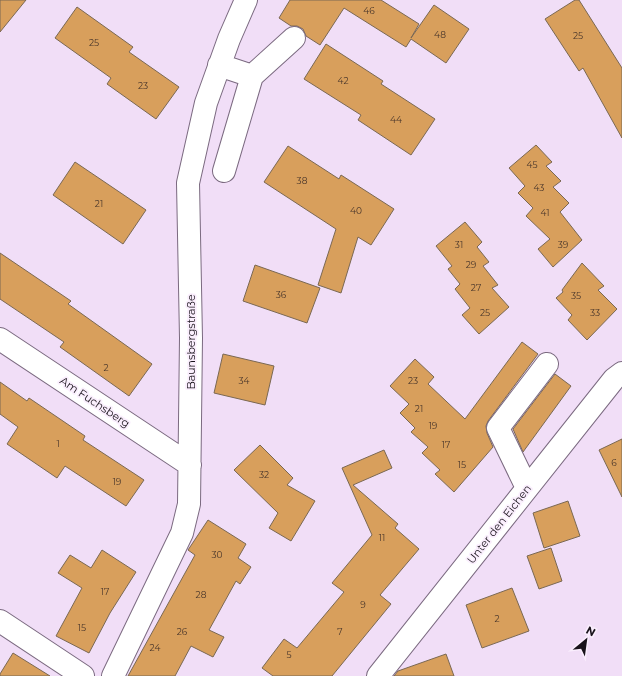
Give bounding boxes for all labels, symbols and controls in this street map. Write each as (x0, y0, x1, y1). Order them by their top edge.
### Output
house number: 46 (363, 5, 375, 16)
house number: 48 (434, 29, 446, 40)
house number: 25 (573, 30, 583, 41)
house number: 25 (89, 37, 99, 48)
house number: 42 (337, 75, 349, 86)
house number: 23 (138, 80, 148, 91)
house number: 44 (390, 114, 402, 125)
house number: 45 (526, 159, 538, 170)
house number: 38 (297, 175, 308, 186)
house number: 43 (534, 182, 544, 193)
house number: 21 (95, 198, 103, 209)
house number: 40 (350, 205, 362, 216)
house number: 41 (541, 207, 549, 218)
house number: 31 (455, 239, 463, 250)
house number: 39 (558, 239, 569, 250)
house number: 29 (466, 259, 477, 270)
house number: 27 (471, 282, 481, 293)
house number: 36 (276, 289, 287, 300)
house number: 35 (571, 290, 581, 301)
street label: Baunsbergstraße (184, 294, 198, 390)
house number: 25 (480, 307, 490, 318)
house number: 33 (590, 307, 600, 318)
house number: 2 (103, 362, 109, 373)
street label: Am Fuchsberg (57, 373, 133, 431)
house number: 34 (238, 375, 250, 386)
house number: 23 (408, 375, 418, 386)
house number: 21 (415, 403, 423, 414)
house number: 19 (429, 420, 438, 431)
house number: 1 (56, 438, 60, 449)
house number: 17 (442, 439, 450, 450)
house number: 6 (611, 457, 617, 468)
house number: 15 (458, 459, 466, 470)
house number: 32 (259, 469, 269, 480)
house number: 19 (113, 476, 122, 487)
street label: Unter den Eichen (464, 482, 534, 566)
house number: 11 (379, 532, 385, 543)
house number: 30 (211, 549, 223, 560)
house number: 17 (101, 586, 109, 597)
house number: 28 (196, 589, 207, 600)
house number: 9 (360, 599, 366, 610)
house number: 2 (494, 613, 500, 624)
north arrow (566, 620, 606, 660)
house number: 15 (78, 622, 86, 633)
text: N (584, 623, 598, 640)
house number: 26 (177, 626, 188, 637)
house number: 7 (337, 626, 343, 637)
house number: 24 (150, 642, 160, 653)
house number: 5 (286, 649, 292, 660)

